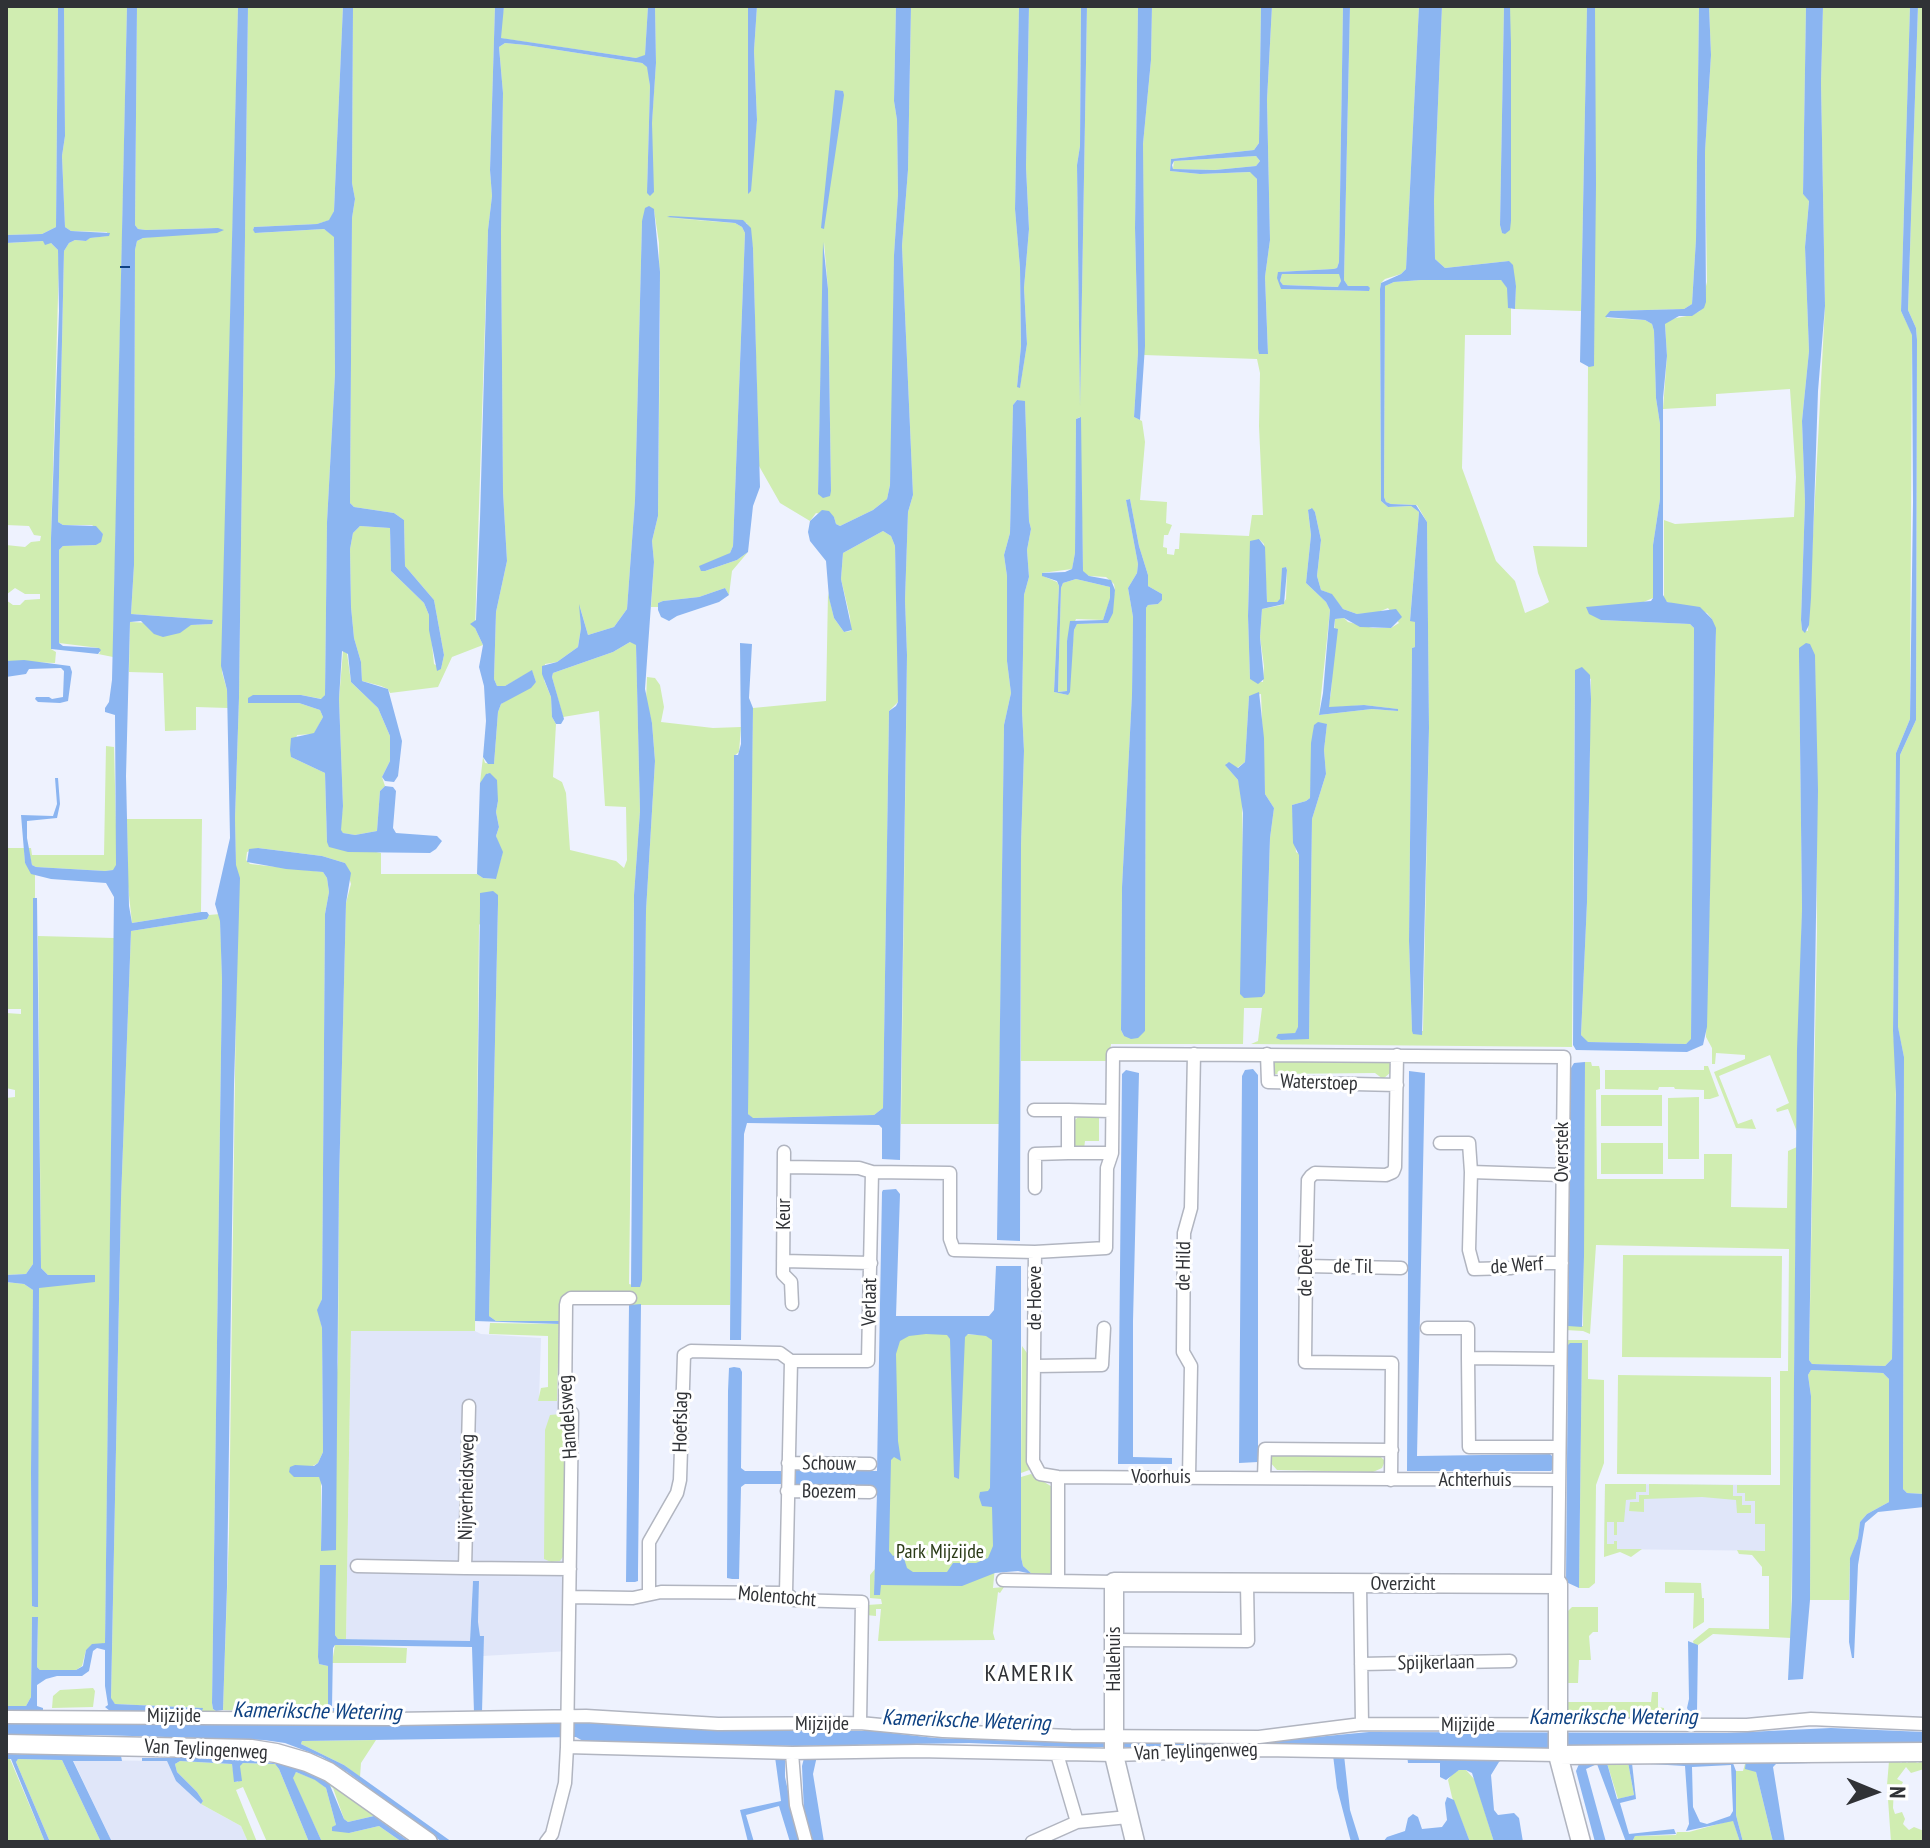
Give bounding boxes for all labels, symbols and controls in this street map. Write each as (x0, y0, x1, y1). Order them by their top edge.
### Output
street label: Waterstoep (1280, 1070, 1358, 1096)
street label: Overstek (1550, 1122, 1574, 1182)
street label: Keur (772, 1198, 796, 1230)
street label: de Hild (1172, 1241, 1196, 1291)
street label: de Deel (1294, 1243, 1318, 1297)
street label: de Werf (1490, 1252, 1544, 1280)
street label: de Til (1333, 1255, 1373, 1279)
street label: de Hoeve (1023, 1266, 1047, 1330)
street label: Verlaat (858, 1278, 882, 1326)
street label: Handelsweg (553, 1374, 583, 1460)
street label: Hoefslag (668, 1391, 694, 1453)
street label: Nijverheidsweg (454, 1434, 480, 1540)
street label: Schouw (802, 1452, 856, 1476)
street label: Voorhuis (1131, 1465, 1191, 1489)
street label: Achterhuis (1439, 1468, 1511, 1492)
street label: Boezem (802, 1480, 856, 1504)
park label: Park Mijzijde (896, 1540, 984, 1564)
street label: Overzicht (1370, 1572, 1436, 1596)
street label: Molentocht (737, 1582, 817, 1612)
street label: Hallehuis (1102, 1627, 1126, 1691)
street label: Spijkerlaan (1397, 1650, 1475, 1676)
district label: KAMERIK (984, 1660, 1076, 1688)
water label: Kameriksche Wetering (232, 1697, 402, 1727)
street label: Mijzijde (147, 1704, 201, 1728)
water label: Kameriksche Wetering (881, 1705, 1051, 1737)
water label: Kameriksche Wetering (1529, 1705, 1697, 1731)
street label: Mijzijde (795, 1712, 849, 1736)
street label: Mijzijde (1441, 1713, 1495, 1737)
street label: Van Teylingenweg (144, 1735, 268, 1765)
street label: Van Teylingenweg (1134, 1738, 1258, 1766)
north arrow (1834, 1752, 1914, 1832)
text: N (1884, 1786, 1912, 1799)

